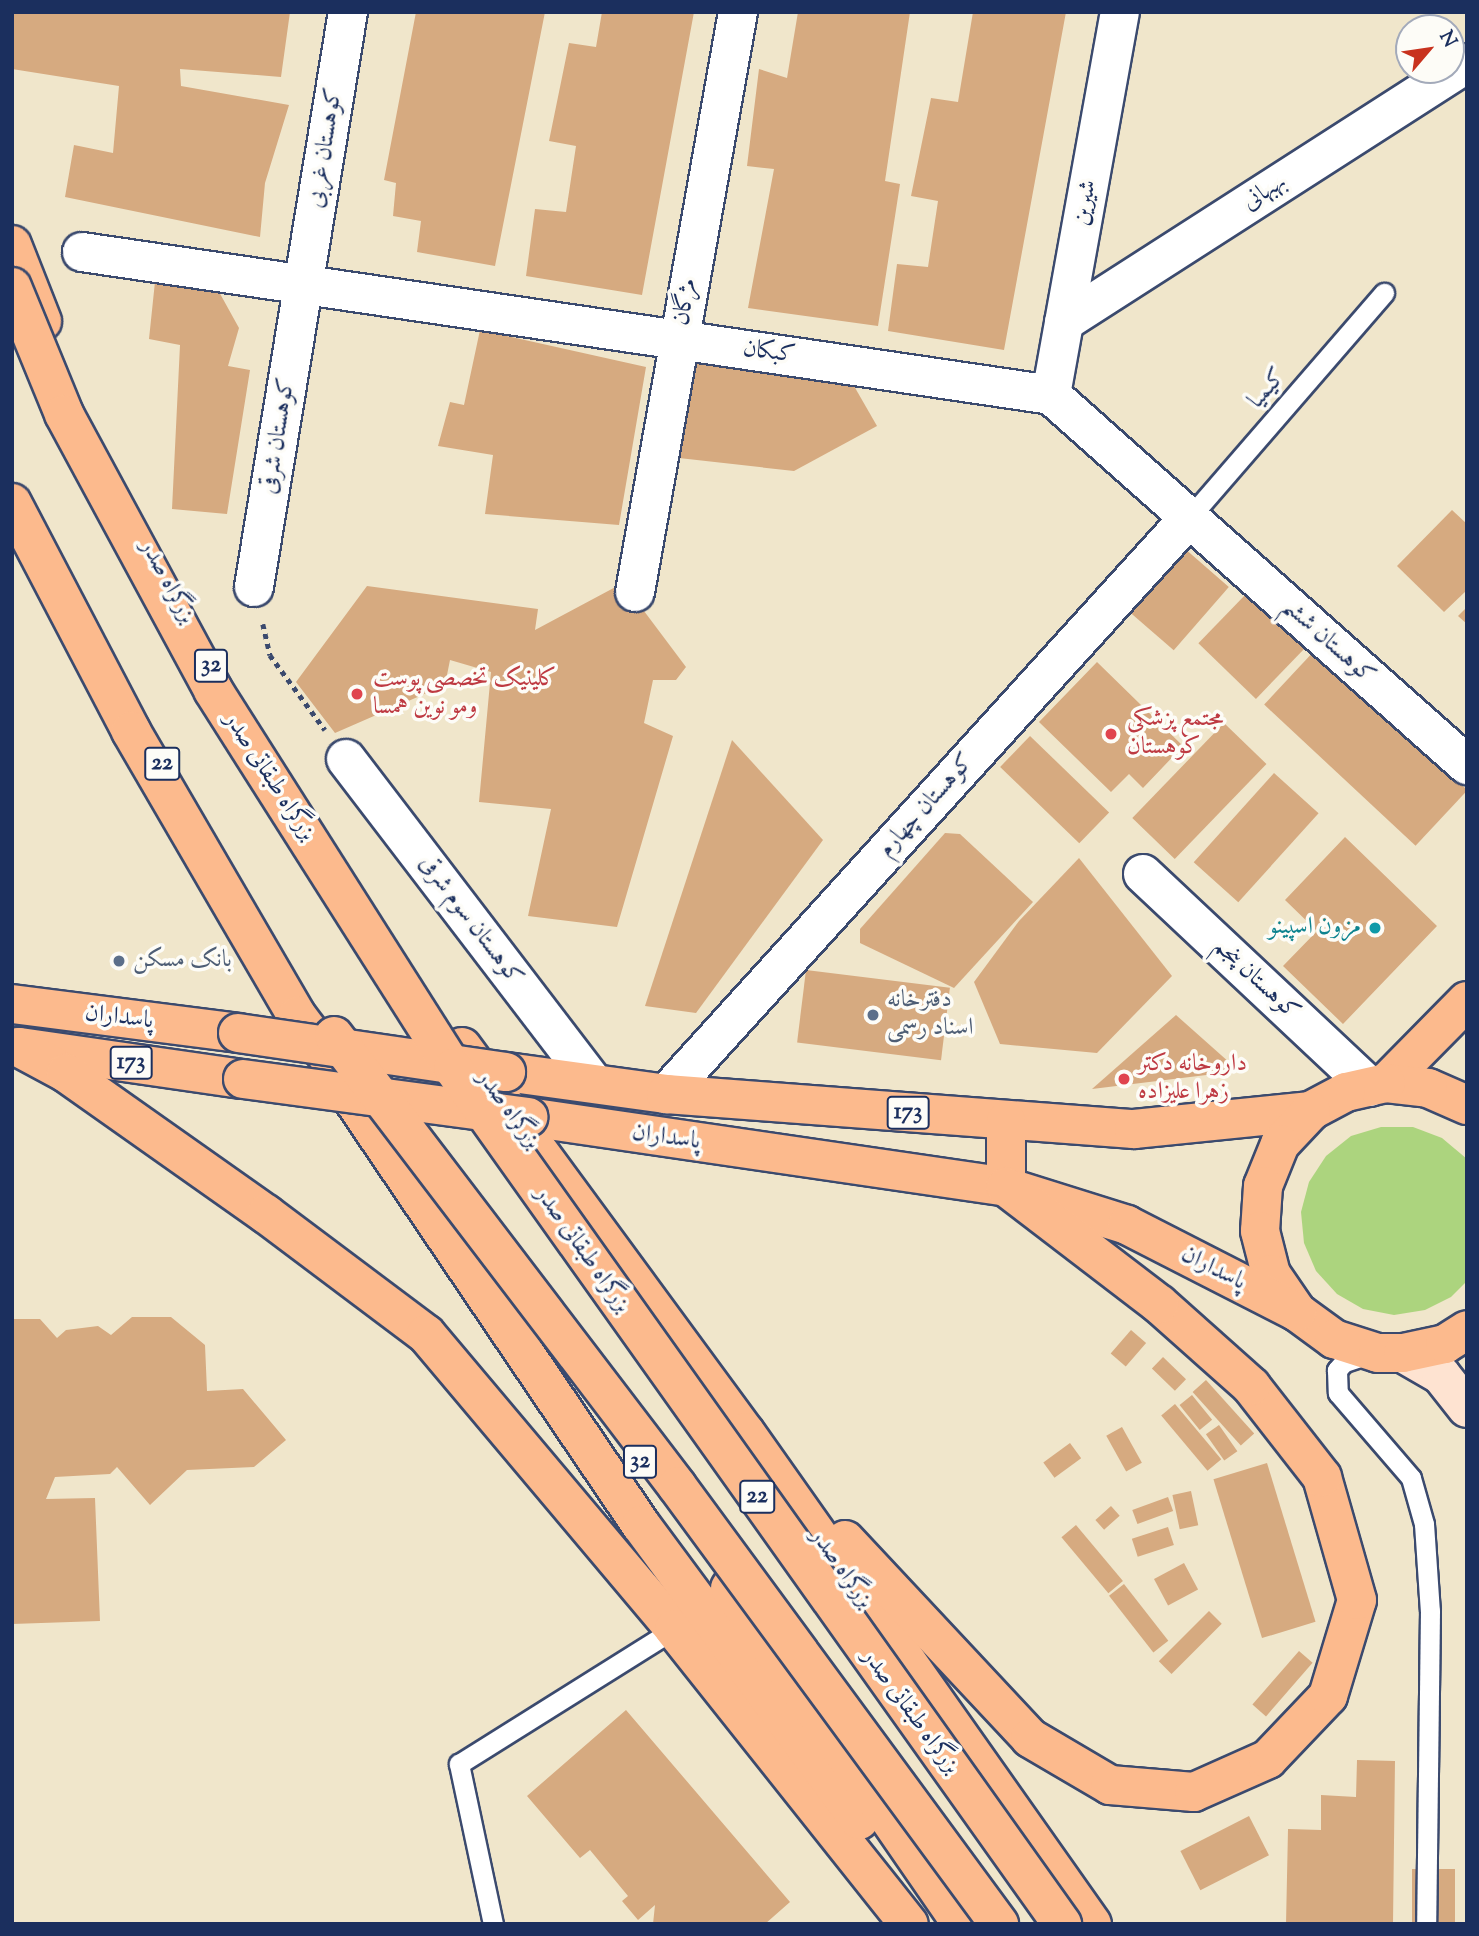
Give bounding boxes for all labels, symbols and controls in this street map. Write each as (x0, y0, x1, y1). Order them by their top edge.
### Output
north arrow (1395, 14, 1465, 84)
text: N (1432, 26, 1463, 53)
street label: کوهستان غربی (302, 86, 350, 210)
street label: بهبهانی (1238, 168, 1292, 218)
street label: شیرین (1068, 178, 1104, 228)
street label: مژگان (668, 276, 704, 328)
street label: کبکان (741, 335, 797, 371)
street label: کیمیا (1243, 363, 1293, 415)
street label: کوهستان شرقی (256, 376, 302, 496)
street label: بزرگراه صدر (133, 535, 201, 629)
street label: کوهستان ششم (1276, 593, 1380, 691)
road number: 32 (194, 646, 228, 686)
place label: کلینیک تخصصی پوست ومو نوین همسا (373, 666, 557, 722)
marker: کلینیک تخصصی پوست ومو نوین همسا (347, 684, 367, 704)
place label: مجتمع پزشکی کوهستان (1127, 706, 1223, 762)
street label: بزرگراه طبقاتی صدر (217, 707, 321, 847)
marker: مجتمع پزشکی کوهستان (1101, 724, 1121, 744)
road number: 22 (143, 744, 181, 784)
street label: کوهستان چهارم (873, 748, 981, 864)
street label: کوهستان سوم شرقی (412, 850, 528, 992)
place label: مزون اسپینو (1268, 914, 1361, 942)
marker: مزون اسپینو (1367, 920, 1383, 936)
street label: کوهستان پنجم (1207, 933, 1305, 1027)
place label: بانک مسکن (133, 947, 232, 975)
marker: بانک مسکن (111, 953, 127, 969)
place label: دفترخانه اسناد رسمی (887, 987, 973, 1043)
street label: پاسداران (83, 1000, 155, 1036)
marker: دفترخانه اسناد رسمی (865, 1007, 881, 1023)
road number: 173 (108, 1044, 154, 1082)
place label: داروخانه دکتر زهرا علیزاده (1138, 1051, 1247, 1107)
street label: بزرگراه صدر (470, 1065, 546, 1155)
marker: داروخانه دکتر زهرا علیزاده (1116, 1071, 1132, 1087)
road number: 173 (885, 1094, 931, 1132)
street label: پاسداران (630, 1119, 702, 1157)
street label: بزرگراه طبقاتی صدر (528, 1181, 636, 1319)
street label: پاسداران (1176, 1241, 1250, 1297)
road number: 32 (622, 1442, 658, 1482)
road number: 22 (738, 1478, 776, 1516)
street label: بزرگراه صدر (803, 1523, 879, 1615)
street label: بزرگراه طبقاتی صدر (855, 1644, 965, 1780)

